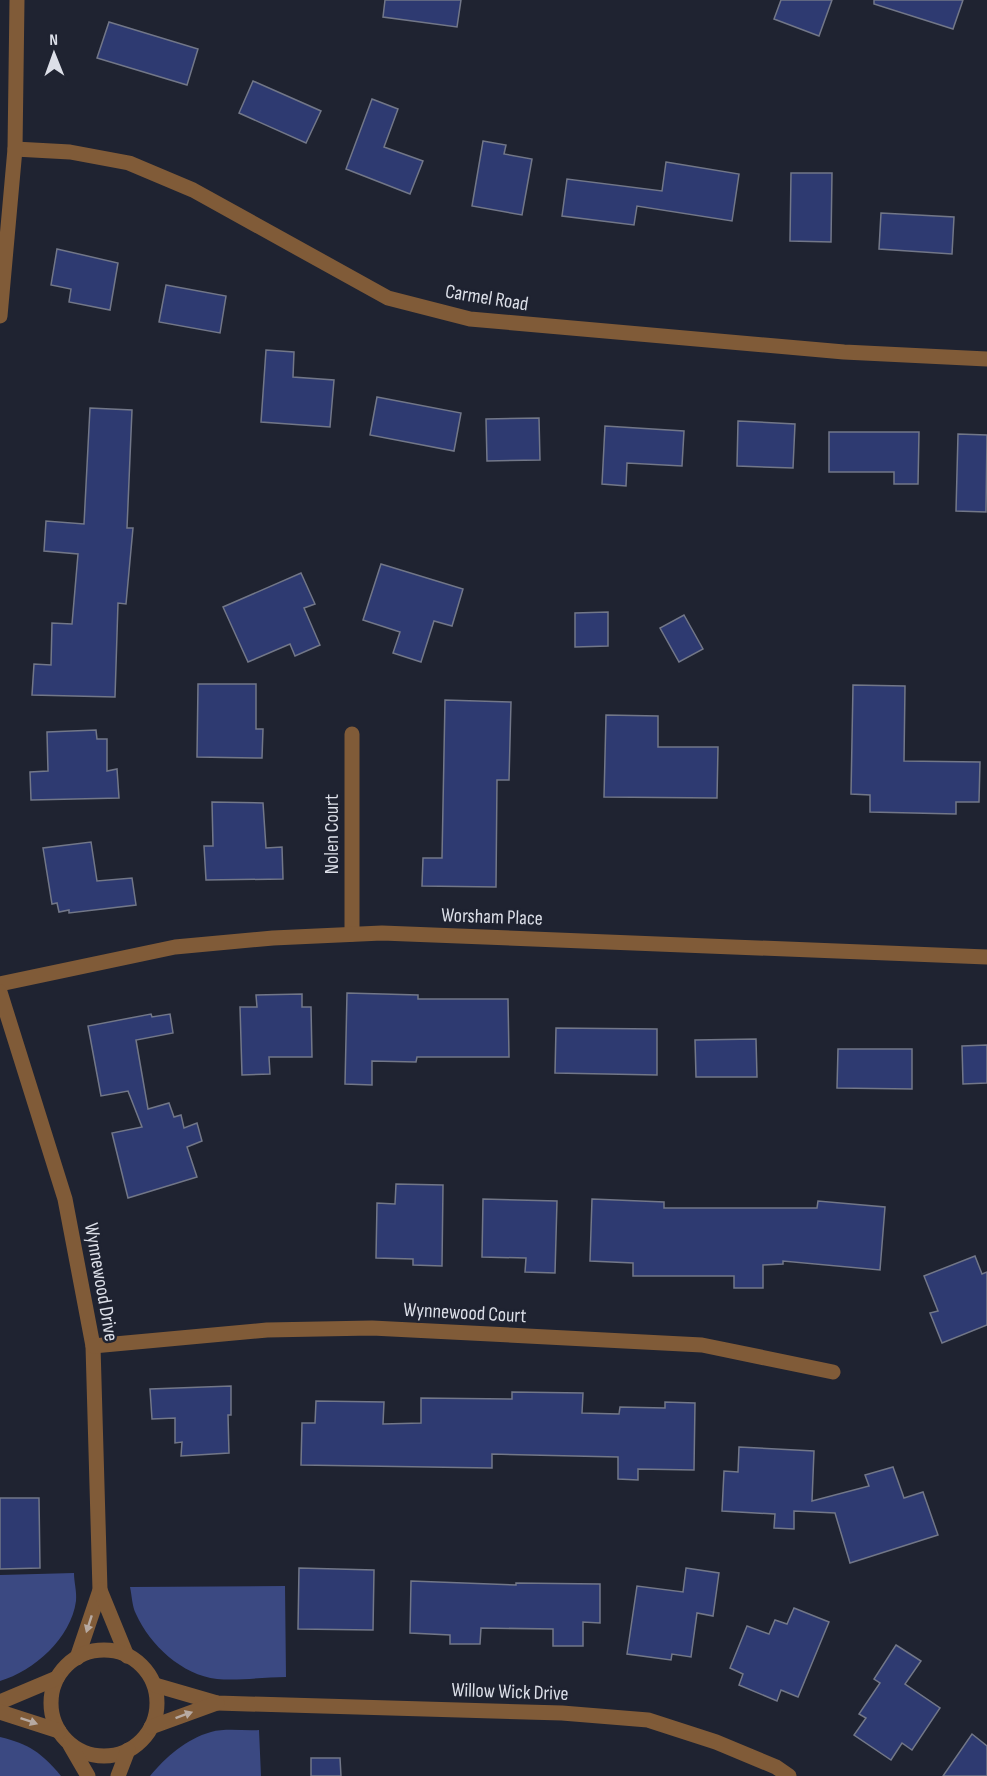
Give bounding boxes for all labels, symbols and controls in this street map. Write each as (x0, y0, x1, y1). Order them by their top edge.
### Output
north arrow (24, 24, 84, 84)
text: N (49, 31, 58, 50)
street label: Carmel Road (444, 280, 530, 316)
street label: Nolen Court (320, 794, 344, 874)
street label: Worsham Place (441, 903, 543, 931)
street label: Wynnewood Drive (79, 1221, 123, 1343)
street label: Wynnewood Court (403, 1298, 527, 1328)
one-way arrow (83, 1615, 93, 1633)
street label: Willow Wick Drive (451, 1678, 569, 1706)
one-way arrow (175, 1710, 193, 1720)
one-way arrow (20, 1717, 38, 1727)

